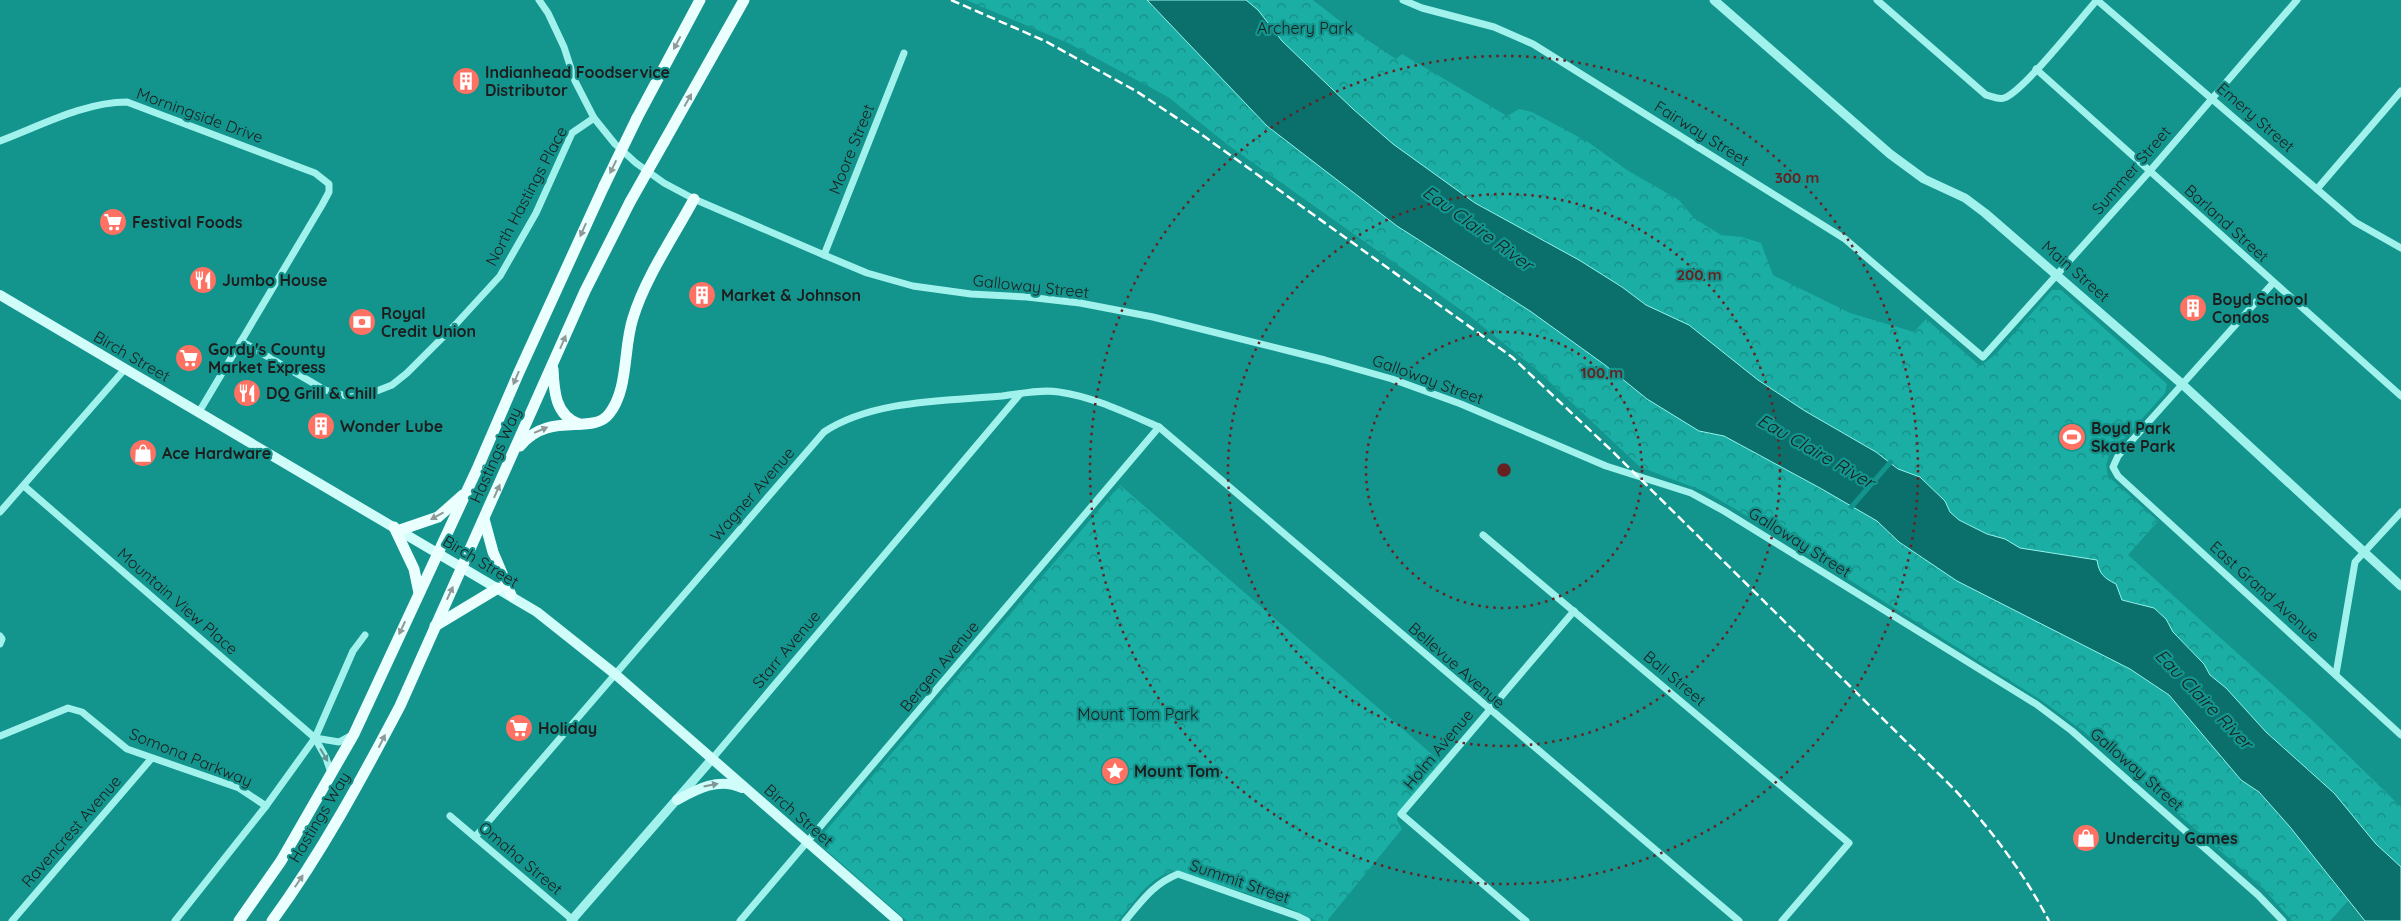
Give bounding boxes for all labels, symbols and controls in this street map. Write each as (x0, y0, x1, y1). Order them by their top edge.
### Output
park label: Archery Park (1257, 18, 1353, 38)
one-way arrow (673, 36, 681, 50)
place label: Indianhead Foodservice Distributor (485, 62, 670, 100)
building icon: Indianhead Foodservice Distributor (451, 66, 481, 96)
street label: Emery Street (2213, 78, 2299, 156)
street label: Morningside Drive (134, 83, 266, 147)
one-way arrow (684, 92, 692, 107)
street label: Fairway Street (1651, 96, 1753, 170)
street label: Moore Street (824, 101, 878, 197)
street label: Summer Street (2087, 122, 2175, 218)
street label: North Hastings Place (481, 123, 571, 269)
one-way arrow (608, 160, 617, 175)
text: 300 m (1775, 168, 1819, 187)
water label: Eau Claire River (1418, 180, 1539, 277)
street label: Barland Street (2181, 180, 2273, 266)
supermarket icon: Festival Foods (98, 207, 128, 237)
place label: Festival Foods (132, 212, 243, 232)
one-way arrow (579, 223, 587, 237)
street label: Main Street (2038, 236, 2114, 306)
restaurant icon: Jumbo House (188, 265, 218, 295)
text: 200 m (1677, 265, 1722, 284)
place label: Jumbo House (222, 270, 328, 290)
street label: Galloway Street (972, 270, 1090, 302)
building icon: Market & Johnson (687, 280, 717, 310)
place label: Market & Johnson (721, 285, 861, 305)
place label: Boyd School Condos (2212, 289, 2308, 327)
building icon: Boyd School Condos (2178, 293, 2208, 323)
place label: Royal Credit Union (381, 303, 476, 341)
bank icon: Royal Credit Union (347, 307, 377, 337)
street label: Birch Street (90, 326, 174, 386)
one-way arrow (559, 335, 567, 349)
place label: Gordy's County Market Express (208, 339, 326, 377)
supermarket icon: Gordy's County Market Express (174, 343, 204, 373)
street label: Galloway Street (1370, 350, 1486, 408)
text: 100 m (1581, 363, 1623, 382)
one-way arrow (512, 371, 520, 385)
restaurant icon: DQ Grill & Chill (232, 378, 262, 408)
place label: DQ Grill & Chill (266, 383, 377, 403)
street label: Hastings Way (465, 404, 525, 506)
water label: Eau Claire River (1754, 408, 1880, 495)
building icon: Wonder Lube (306, 411, 336, 441)
place label: Wonder Lube (340, 416, 443, 436)
place label: Boyd Park Skate Park (2091, 418, 2176, 456)
sports icon: Boyd Park Skate Park (2057, 422, 2087, 452)
one-way arrow (534, 426, 549, 434)
shop icon: Ace Hardware (128, 438, 158, 468)
place label: Ace Hardware (162, 443, 271, 463)
street label: Wagner Avenue (706, 443, 798, 545)
centre of rings (1495, 461, 1513, 479)
one-way arrow (493, 484, 501, 498)
street label: Galloway Street (1745, 503, 1855, 581)
one-way arrow (429, 512, 444, 520)
street label: Birch Street (439, 531, 523, 591)
street label: East Grand Avenue (2206, 536, 2324, 646)
street label: Mountain View Place (114, 543, 242, 659)
one-way arrow (445, 586, 454, 601)
street label: Starr Avenue (748, 606, 824, 692)
street label: Bergen Avenue (895, 617, 983, 715)
street label: Bellevue Avenue (1405, 618, 1509, 712)
one-way arrow (398, 621, 406, 635)
water label: Eau Claire River (2150, 644, 2259, 756)
street label: Ball Street (1640, 646, 1710, 710)
park label: Mount Tom Park (1077, 704, 1199, 724)
street label: Holm Avenue (1399, 705, 1477, 793)
supermarket icon: Holiday (504, 713, 534, 743)
place label: Holiday (538, 718, 597, 738)
street label: Somona Parkway (127, 723, 255, 791)
street label: Galloway Street (2086, 723, 2188, 815)
one-way arrow (378, 734, 386, 748)
one-way arrow (320, 748, 328, 763)
place icon: Mount Tom (1100, 756, 1130, 786)
place label: Mount Tom (1134, 761, 1220, 781)
street label: Hastings Way (284, 768, 354, 866)
street label: Ravencrest Avenue (17, 771, 125, 891)
street label: Birch Street (760, 780, 838, 850)
one-way arrow (704, 781, 719, 789)
street label: Omaha Street (475, 817, 567, 899)
shop icon: Undercity Games (2071, 823, 2101, 853)
place label: Undercity Games (2105, 828, 2238, 848)
street label: Summit Street (1187, 855, 1293, 907)
one-way arrow (294, 874, 304, 888)

